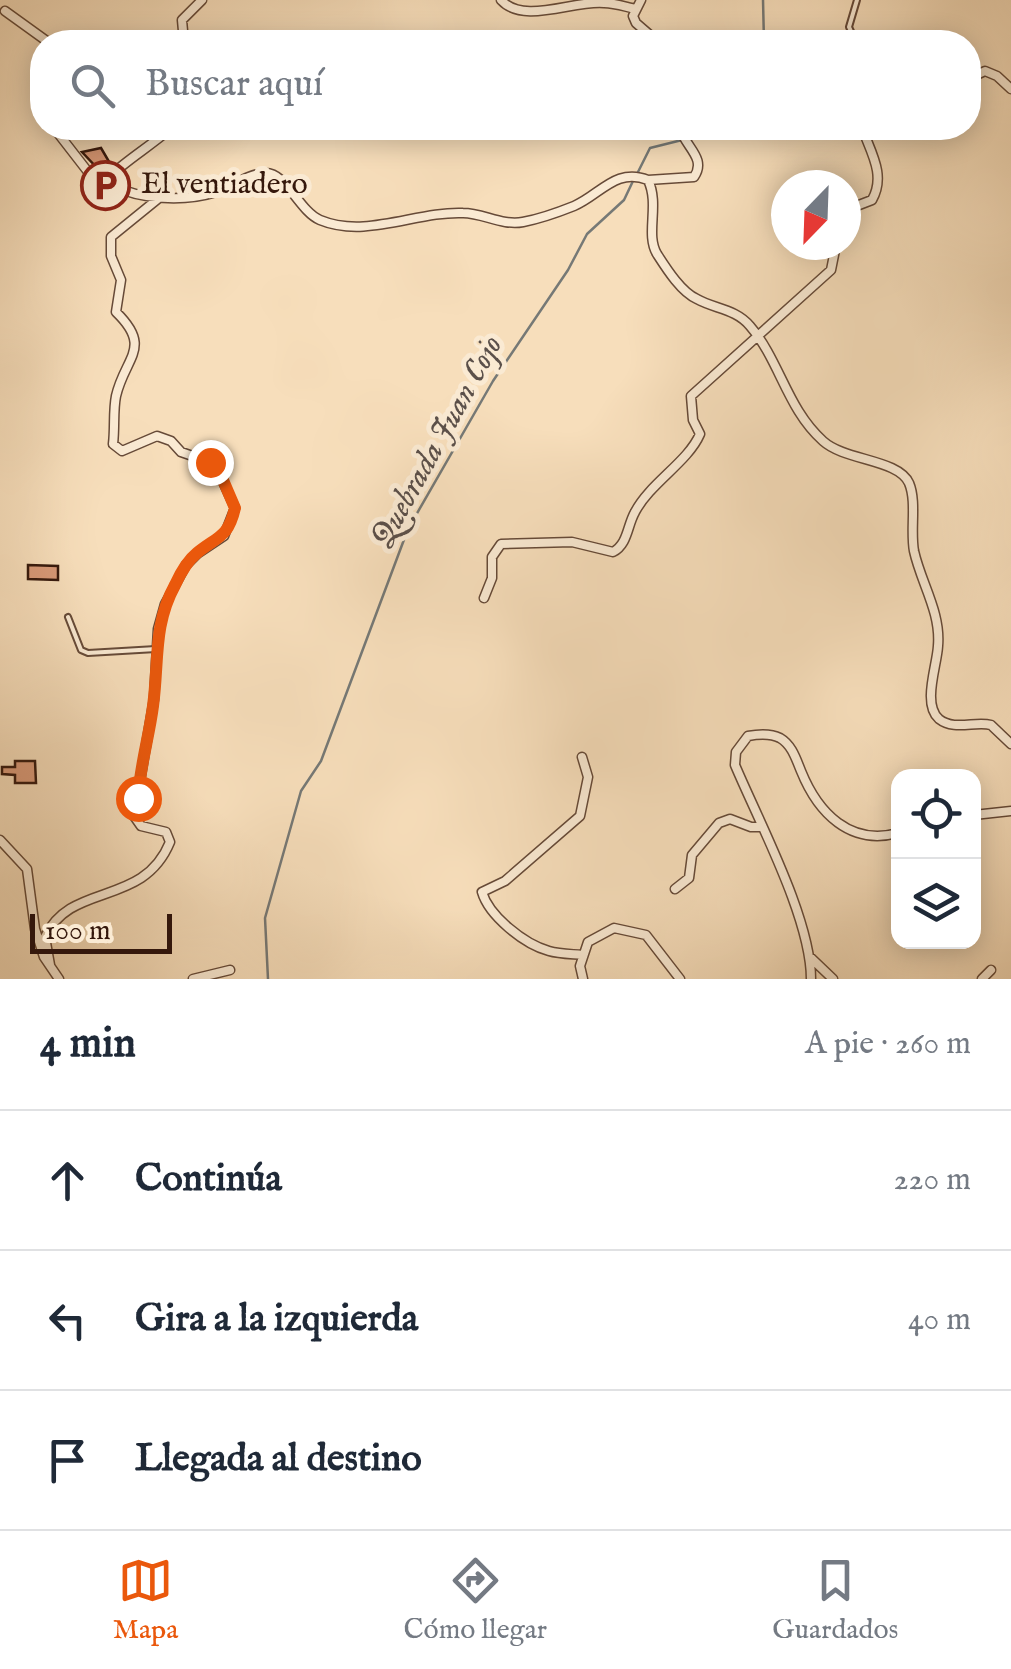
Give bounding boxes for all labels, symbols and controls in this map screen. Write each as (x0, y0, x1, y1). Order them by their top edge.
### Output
search box (30, 30, 981, 140)
icon: search (65, 58, 120, 113)
text: Buscar aquí (145, 61, 323, 109)
parking icon: El ventiadero (80, 159, 132, 211)
place label: El ventiadero (141, 166, 308, 204)
north arrow (771, 170, 861, 260)
water label: Quebrada Juan Cojo (363, 329, 513, 555)
route end (188, 440, 234, 486)
map controls (891, 769, 981, 949)
button: locate (891, 769, 981, 859)
route start (116, 776, 162, 822)
button: layers (891, 859, 981, 949)
scale bar (30, 909, 172, 954)
text: 100 m (45, 914, 111, 949)
text: 4 min (40, 1018, 136, 1071)
text: A pie · 260 m (805, 1024, 971, 1065)
icon: ahead (40, 1153, 95, 1208)
text: Continúa (135, 1156, 282, 1204)
text: 220 m (894, 1160, 971, 1201)
icon: left (40, 1293, 95, 1348)
text: Gira a la izquierda (135, 1296, 418, 1344)
text: 40 m (908, 1300, 971, 1341)
icon: arrive (40, 1433, 95, 1488)
text: Llegada al destino (135, 1436, 422, 1484)
tab: Mapa (113, 1553, 178, 1648)
tab: Cómo llegar (404, 1553, 547, 1648)
tab: Guardados (772, 1553, 898, 1648)

